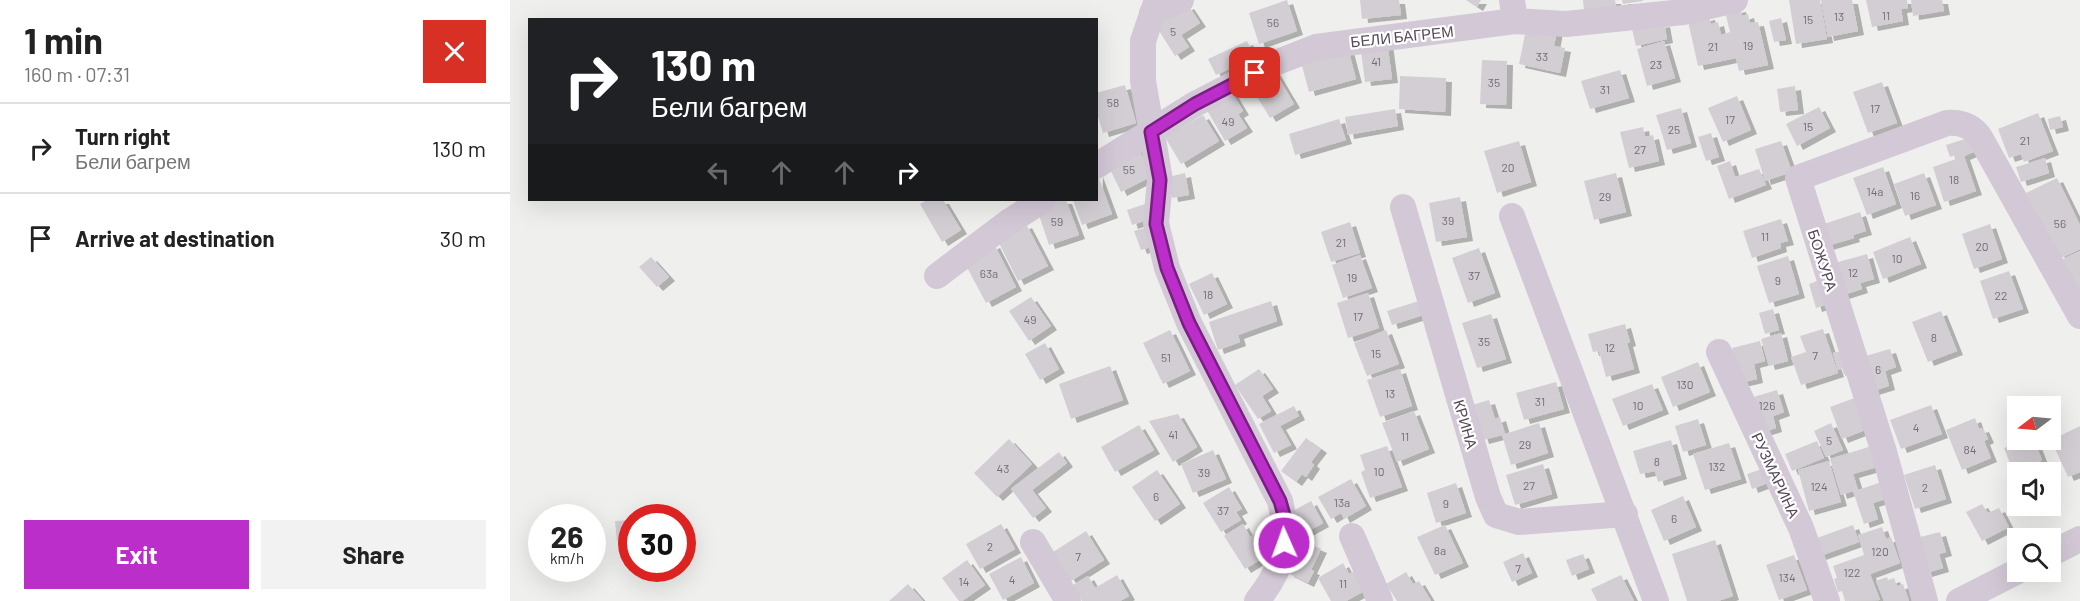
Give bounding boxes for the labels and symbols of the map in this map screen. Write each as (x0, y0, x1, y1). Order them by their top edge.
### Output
house number: 11 (1882, 8, 1890, 22)
house number: 13 (1834, 9, 1844, 23)
house number: 15 (1803, 12, 1813, 26)
house number: 56 (1267, 15, 1279, 29)
street label: БЕЛИ БАГРЕМ (1350, 22, 1454, 50)
house number: 5 (1170, 24, 1176, 38)
house number: 19 (1743, 38, 1753, 52)
house number: 21 (1708, 39, 1718, 53)
pin (1229, 47, 1280, 98)
house number: 33 (1536, 49, 1548, 63)
house number: 41 (1371, 54, 1381, 68)
house number: 23 (1650, 57, 1662, 71)
house number: 35 (1488, 75, 1500, 89)
house number: 31 (1600, 82, 1610, 96)
house number: 58 (1107, 95, 1119, 109)
house number: 17 (1870, 101, 1880, 115)
house number: 17 (1725, 112, 1735, 126)
house number: 49 (1222, 114, 1234, 128)
house number: 15 (1803, 119, 1813, 133)
house number: 25 (1668, 122, 1680, 136)
house number: 21 (2020, 133, 2030, 147)
house number: 27 (1634, 142, 1646, 156)
house number: 20 (1501, 160, 1515, 174)
house number: 55 (1123, 162, 1135, 176)
house number: 18 (1949, 172, 1959, 186)
house number: 14a (1867, 184, 1883, 198)
house number: 16 (1910, 188, 1920, 202)
house number: 29 (1599, 189, 1611, 203)
house number: 39 (1442, 213, 1454, 227)
house number: 59 (1051, 214, 1063, 228)
house number: 56 (2054, 216, 2066, 230)
street label: БОЖУРА (1805, 227, 1841, 293)
house number: 11 (1761, 229, 1769, 243)
house number: 21 (1336, 235, 1346, 249)
house number: 20 (1975, 239, 1989, 253)
house number: 10 (1892, 251, 1902, 265)
house number: 12 (1848, 265, 1858, 279)
house number: 63a (980, 266, 998, 280)
house number: 37 (1468, 268, 1480, 282)
house number: 19 (1347, 270, 1357, 284)
house number: 9 (1775, 273, 1781, 287)
house number: 18 (1203, 287, 1213, 301)
house number: 22 (1995, 288, 2007, 302)
house number: 17 (1353, 309, 1363, 323)
house number: 49 (1024, 312, 1036, 326)
house number: 8 (1931, 330, 1937, 344)
house number: 35 (1478, 334, 1490, 348)
house number: 12 (1605, 340, 1615, 354)
house number: 15 (1371, 346, 1381, 360)
house number: 7 (1812, 348, 1818, 362)
house number: 51 (1161, 350, 1171, 364)
house number: 6 (1875, 362, 1881, 376)
house number: 130 (1676, 377, 1694, 391)
house number: 13 (1385, 386, 1395, 400)
house number: 31 (1535, 394, 1545, 408)
north arrow (2007, 396, 2061, 450)
street label: КРИНА (1450, 397, 1482, 451)
house number: 10 (1633, 398, 1643, 412)
house number: 126 (1759, 398, 1775, 412)
house number: 4 (1913, 420, 1919, 434)
house number: 41 (1168, 427, 1178, 441)
house number: 11 (1401, 429, 1409, 443)
street label: РУЗМАРИНА (1748, 429, 1804, 521)
house number: 5 (1826, 433, 1832, 447)
house number: 29 (1519, 437, 1531, 451)
house number: 84 (1964, 442, 1976, 456)
house number: 8 (1654, 454, 1660, 468)
house number: 132 (1709, 459, 1725, 473)
house number: 43 (997, 461, 1009, 475)
house number: 10 (1374, 464, 1384, 478)
house number: 39 (1198, 465, 1210, 479)
house number: 27 (1523, 478, 1535, 492)
house number: 124 (1810, 479, 1828, 493)
house number: 2 (1922, 480, 1928, 494)
house number: 6 (1153, 489, 1159, 503)
house number: 13a (1334, 495, 1350, 509)
house number: 9 (1443, 496, 1449, 510)
house number: 37 (1217, 503, 1229, 517)
speed limit sign: 30 (618, 504, 696, 582)
position arrow (1252, 511, 1316, 575)
house number: 6 (1671, 511, 1677, 525)
house number: 2 (987, 539, 993, 553)
house number: 8a (1434, 543, 1446, 557)
house number: 120 (1871, 544, 1889, 558)
house number: 7 (1075, 549, 1081, 563)
house number: 7 (1515, 561, 1521, 575)
house number: 122 (1843, 565, 1861, 579)
house number: 134 (1779, 570, 1796, 584)
house number: 4 (1009, 572, 1015, 586)
house number: 14 (959, 574, 969, 588)
house number: 11 (1339, 576, 1347, 590)

